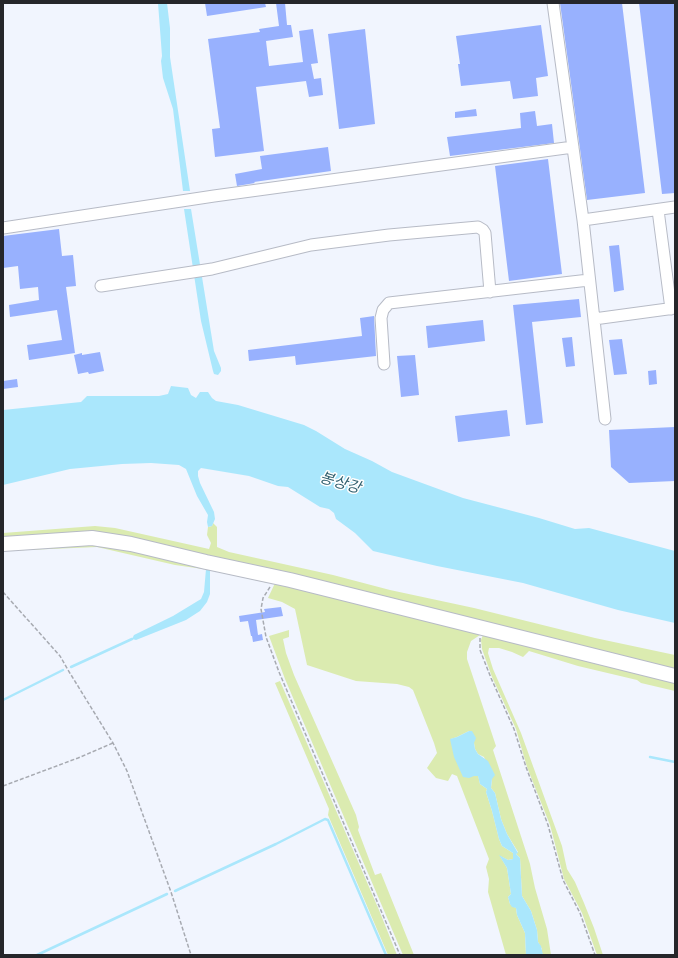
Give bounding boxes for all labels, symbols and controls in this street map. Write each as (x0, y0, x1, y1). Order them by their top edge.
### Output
water label: 봉상강 (318, 469, 362, 497)

